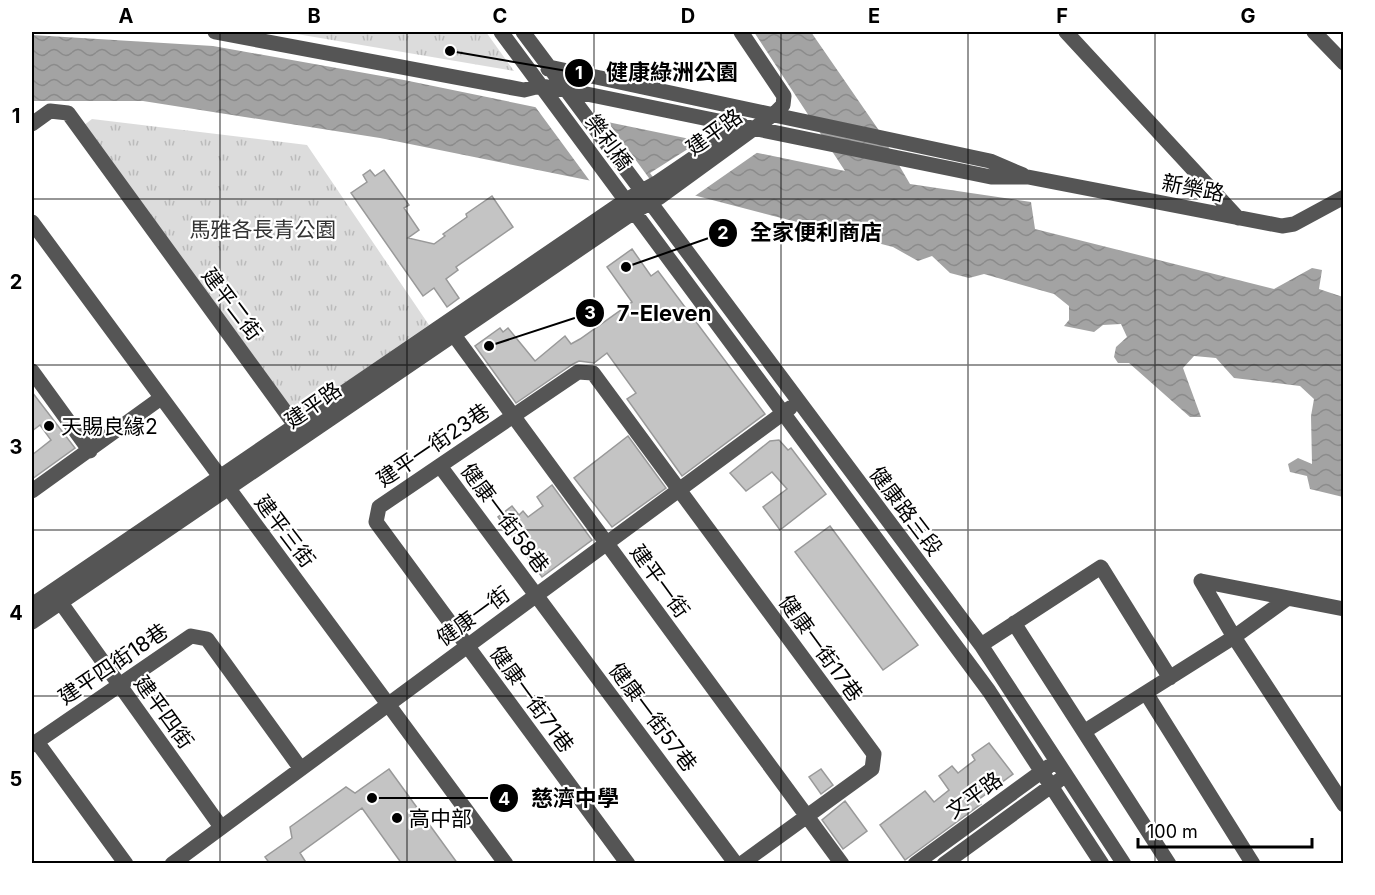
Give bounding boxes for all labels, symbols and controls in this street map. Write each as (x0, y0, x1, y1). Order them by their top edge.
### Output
text: A (119, 4, 134, 28)
text: B (307, 4, 321, 28)
text: C (493, 4, 507, 28)
text: D (681, 4, 695, 28)
text: E (868, 4, 880, 28)
text: F (1056, 4, 1068, 28)
text: G (1240, 4, 1256, 28)
callout: 健康綠洲公園 (564, 53, 750, 93)
text: 健康綠洲公園 (606, 59, 738, 85)
text: 1 (575, 62, 583, 83)
street label: 建平路 (681, 103, 747, 161)
text: 1 (12, 104, 20, 128)
street label: 樂利橋 (580, 109, 638, 175)
street label: 新樂路 (1160, 170, 1226, 206)
callout: 全家便利商店 (708, 213, 894, 253)
park label: 馬雅各長青公園 (190, 217, 337, 242)
text: 全家便利商店 (750, 219, 882, 245)
text: 2 (717, 222, 729, 243)
street label: 建平二街 (197, 263, 267, 345)
text: 2 (10, 270, 22, 294)
callout: 7-Eleven (575, 293, 723, 333)
text: 7-Eleven (617, 300, 711, 326)
text: 3 (584, 302, 596, 323)
street label: 建平路 (280, 377, 346, 433)
street label: 建平一街23巷 (372, 398, 494, 492)
place label: 天賜良緣2 (61, 414, 158, 439)
marker: 天賜良緣2 (42, 419, 56, 433)
text: 3 (10, 435, 22, 459)
street label: 健康一街58巷 (456, 458, 554, 578)
street label: 健康路三段 (864, 462, 948, 560)
street label: 建平三街 (250, 490, 320, 572)
street label: 建平一街 (625, 540, 695, 622)
street label: 健康一街 (432, 581, 514, 651)
street label: 健康一街17巷 (774, 590, 868, 706)
text: 4 (9, 601, 23, 625)
street label: 建平四街18巷 (54, 618, 172, 710)
street label: 健康一街71巷 (485, 641, 579, 757)
street label: 健康一街57巷 (604, 658, 702, 776)
street label: 建平四街 (129, 671, 199, 753)
street label: 文平路 (941, 766, 1007, 824)
text: 5 (10, 767, 22, 791)
callout: 慈濟中學 (489, 778, 631, 818)
text: 慈濟中學 (531, 785, 619, 811)
text: 4 (498, 788, 510, 809)
place label: 高中部 (409, 806, 472, 831)
marker: 高中部 (390, 811, 404, 825)
scale bar (1138, 811, 1312, 849)
text: 100 m (1147, 821, 1198, 842)

